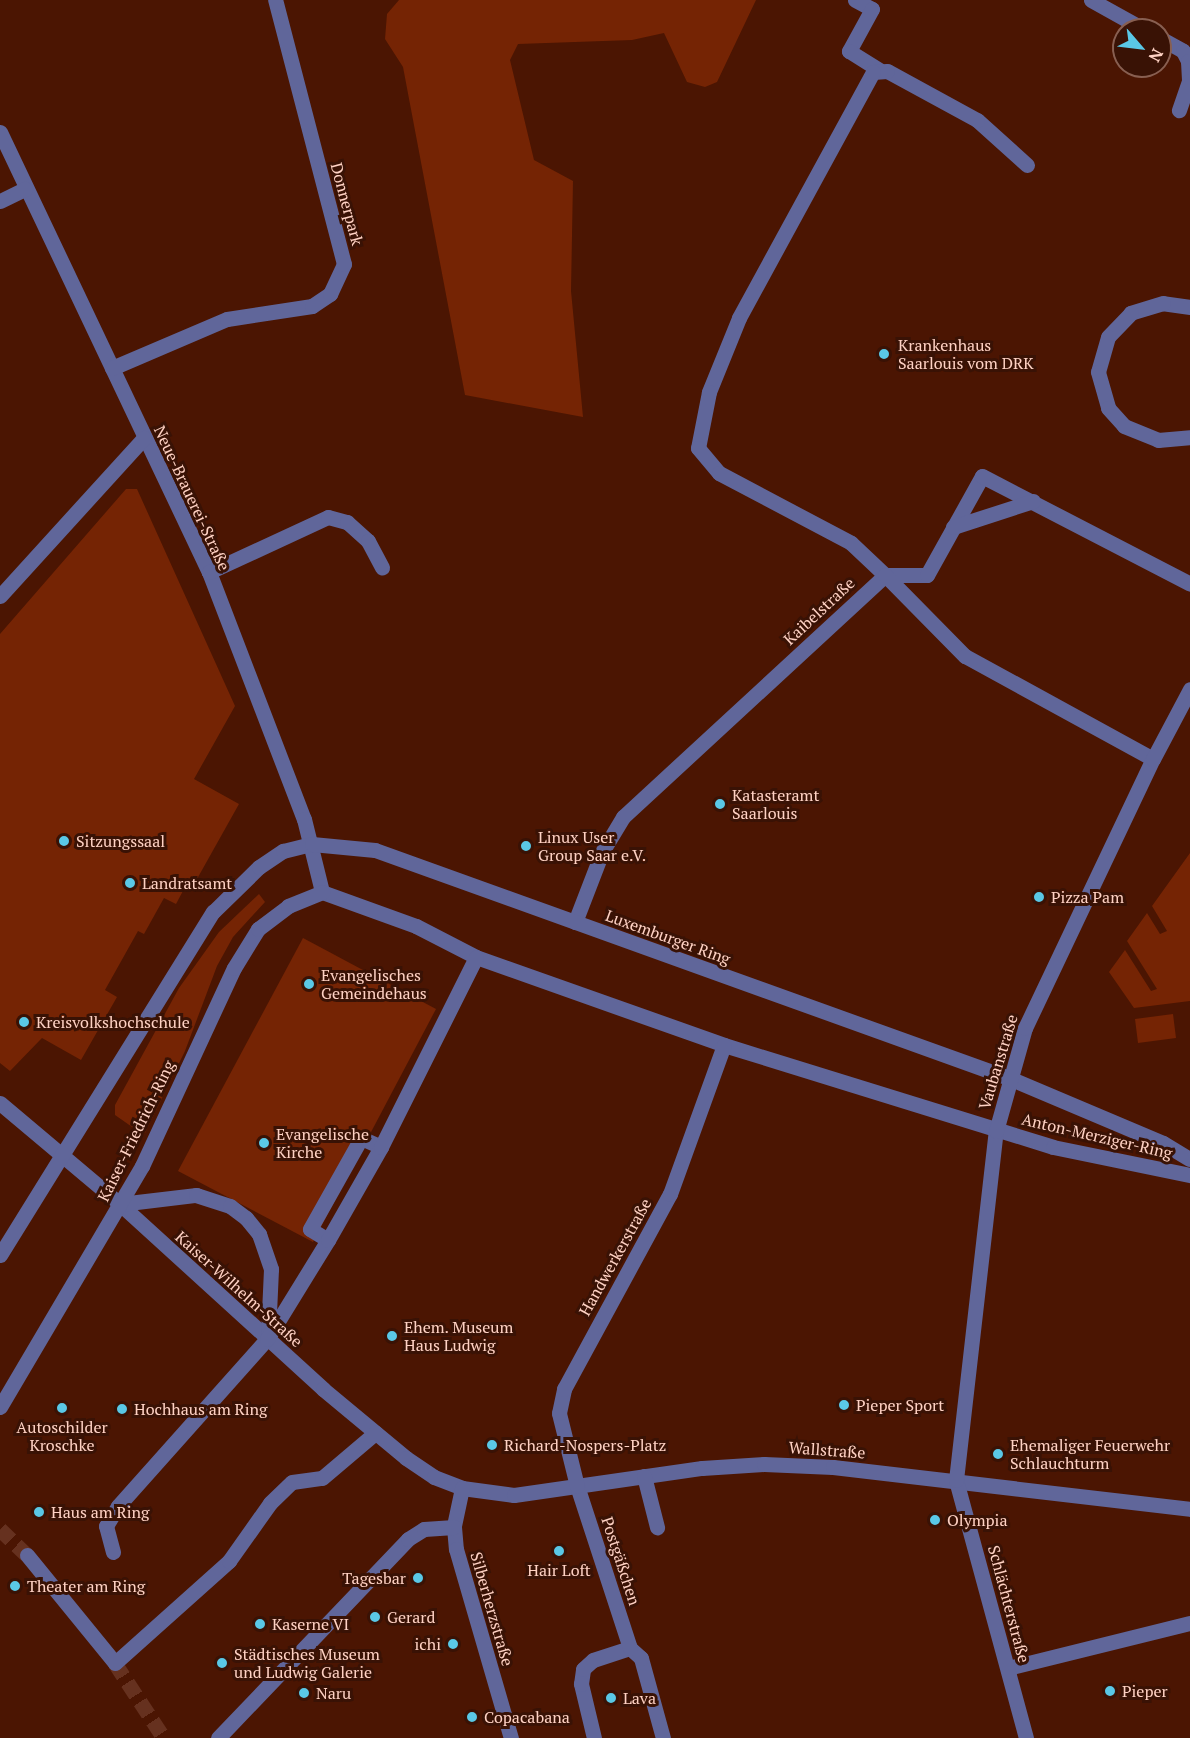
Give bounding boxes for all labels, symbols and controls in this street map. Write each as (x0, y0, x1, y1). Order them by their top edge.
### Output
north arrow (1112, 18, 1172, 78)
text: N (1144, 45, 1169, 66)
street label: Donnerpark (327, 161, 367, 247)
place label: Krankenhaus Saarlouis vom DRK (898, 335, 1034, 373)
marker: Krankenhaus Saarlouis vom DRK (875, 345, 893, 363)
street label: Neue-Brauerei-Straße (150, 422, 234, 574)
street label: Kaibelstraße (779, 573, 859, 649)
place label: Katasteramt Saarlouis (732, 785, 819, 823)
marker: Katasteramt Saarlouis (713, 797, 727, 811)
place label: Linux User Group Saar e.V. (538, 827, 646, 865)
place label: Sitzungssaal (76, 831, 165, 851)
marker: Sitzungssaal (57, 834, 71, 848)
marker: Linux User Group Saar e.V. (519, 839, 533, 853)
place label: Landratsamt (142, 873, 232, 893)
marker: Landratsamt (123, 876, 137, 890)
place label: Pizza Pam (1051, 887, 1124, 907)
marker: Pizza Pam (1032, 890, 1046, 904)
street label: Luxemburger Ring (603, 906, 733, 968)
place label: Evangelisches Gemeindehaus (321, 965, 427, 1003)
marker: Evangelisches Gemeindehaus (302, 977, 316, 991)
place label: Kreisvolkshochschule (36, 1012, 190, 1032)
street label: Vaubanstraße (974, 1012, 1022, 1112)
marker: Kreisvolkshochschule (17, 1015, 31, 1029)
street label: Kaiser-Friedrich-Ring (93, 1057, 179, 1205)
street label: Anton-Merziger-Ring (1020, 1109, 1174, 1163)
place label: Evangelische Kirche (276, 1124, 369, 1162)
marker: Evangelische Kirche (257, 1136, 271, 1150)
street label: Handwerkerstraße (575, 1195, 655, 1319)
street label: Kaiser-Wilhelm-Straße (172, 1227, 306, 1351)
place label: Ehem. Museum Haus Ludwig (404, 1317, 514, 1355)
marker: Ehem. Museum Haus Ludwig (385, 1329, 399, 1343)
place label: Pieper Sport (856, 1395, 944, 1415)
marker: Pieper Sport (837, 1398, 851, 1412)
place label: Hochhaus am Ring (134, 1399, 268, 1419)
marker: Autoschilder Kroschke (55, 1401, 69, 1415)
marker: Hochhaus am Ring (115, 1402, 129, 1416)
place label: Autoschilder Kroschke (16, 1417, 108, 1455)
place label: Richard-Nospers-Platz (504, 1435, 666, 1455)
place label: Ehemaliger Feuerwehr Schlauchturm (1010, 1435, 1170, 1473)
marker: Richard-Nospers-Platz (485, 1438, 499, 1452)
street label: Wallstraße (788, 1438, 866, 1462)
marker: Ehemaliger Feuerwehr Schlauchturm (991, 1447, 1005, 1461)
place label: Haus am Ring (51, 1502, 149, 1522)
marker: Haus am Ring (32, 1505, 46, 1519)
place label: Olympia (947, 1510, 1007, 1530)
marker: Olympia (928, 1513, 942, 1527)
street label: Postgäßchen (598, 1514, 644, 1608)
street label: Schlächterstraße (984, 1543, 1034, 1665)
marker: Hair Loft (552, 1544, 566, 1558)
street label: Silberherzstraße (467, 1550, 517, 1668)
place label: Hair Loft (527, 1560, 591, 1580)
place label: Tagesbar (342, 1568, 406, 1588)
marker: Tagesbar (411, 1571, 425, 1585)
place label: Theater am Ring (27, 1576, 145, 1596)
marker: Theater am Ring (8, 1579, 22, 1593)
place label: Gerard (387, 1607, 435, 1627)
marker: Gerard (368, 1610, 382, 1624)
place label: Kaserne VI (272, 1614, 350, 1634)
marker: Kaserne VI (253, 1617, 267, 1631)
place label: ichi (415, 1634, 441, 1654)
marker: ichi (446, 1637, 460, 1651)
place label: Städtisches Museum und Ludwig Galerie (234, 1644, 380, 1682)
marker: Städtisches Museum und Ludwig Galerie (215, 1656, 229, 1670)
place label: Pieper (1122, 1681, 1168, 1701)
place label: Naru (316, 1683, 351, 1703)
marker: Pieper (1103, 1684, 1117, 1698)
marker: Naru (297, 1686, 311, 1700)
place label: Lava (623, 1688, 656, 1708)
marker: Lava (604, 1691, 618, 1705)
place label: Copacabana (484, 1707, 570, 1727)
marker: Copacabana (465, 1710, 479, 1724)

